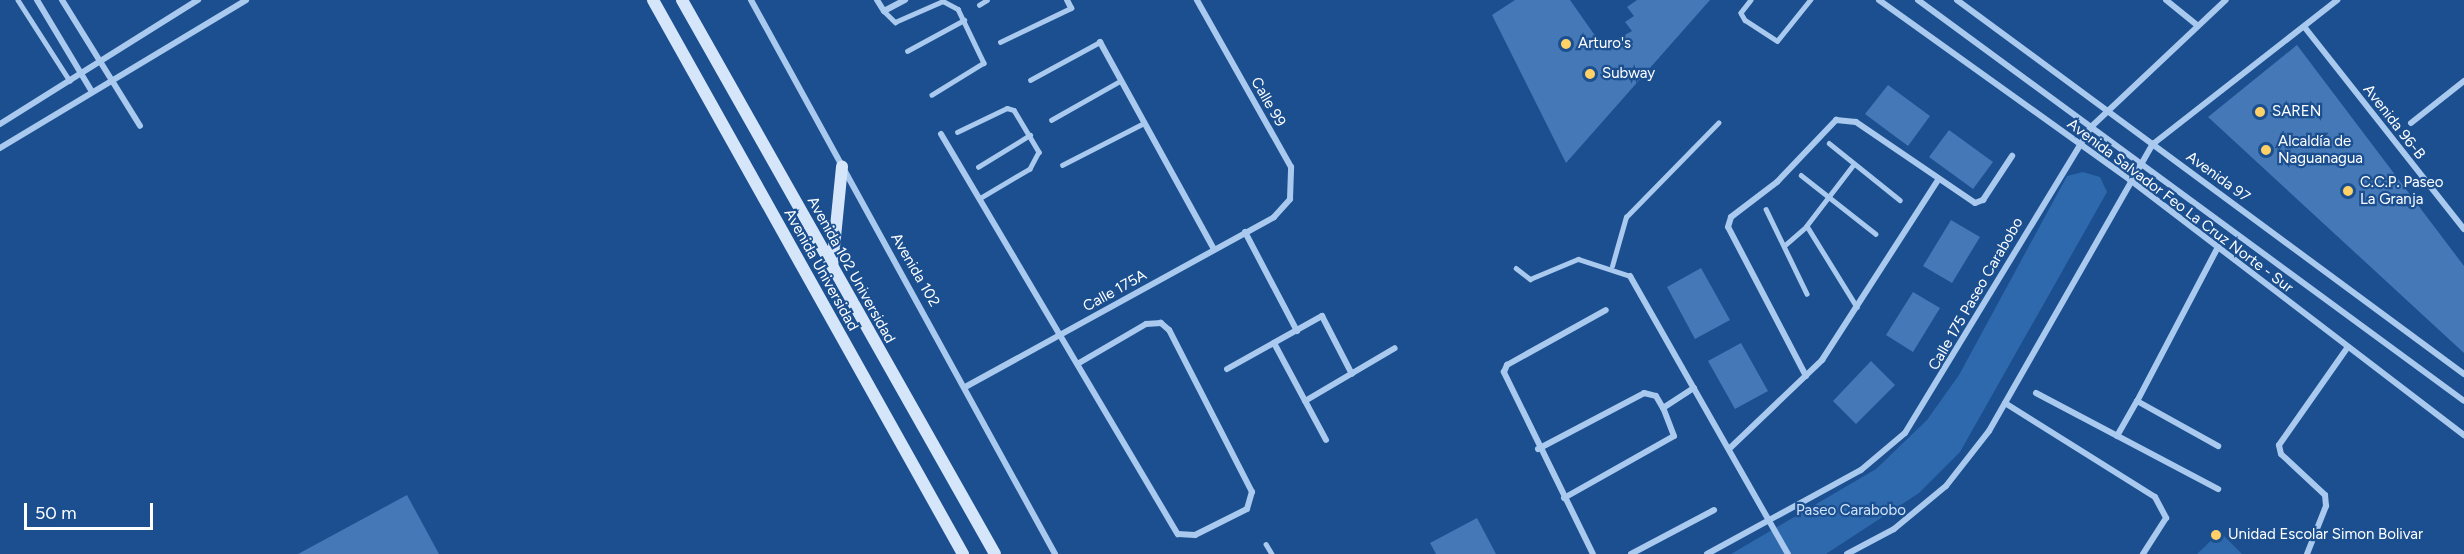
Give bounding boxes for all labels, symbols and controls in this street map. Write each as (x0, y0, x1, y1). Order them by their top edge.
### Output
place label: Arturo's (1578, 35, 1631, 53)
marker: Arturo's (1559, 37, 1573, 51)
place label: Subway (1602, 65, 1655, 83)
marker: Subway (1583, 67, 1597, 81)
street label: Calle 99 (1247, 74, 1289, 130)
street label: Avenida 96-B (2359, 81, 2429, 163)
place label: SAREN (2272, 103, 2321, 121)
marker: SAREN (2253, 105, 2267, 119)
street label: Avenida Salvador Feo La Cruz Norte - Sur (2064, 115, 2296, 297)
place label: Alcaldía de Naguanagua (2278, 132, 2363, 167)
marker: Alcaldía de Naguanagua (2259, 143, 2273, 157)
street label: Avenida 97 (2183, 148, 2253, 206)
place label: C.C.P. Paseo La Granja (2360, 173, 2443, 208)
marker: C.C.P. Paseo La Granja (2341, 184, 2355, 198)
street label: Avenida 102 Universidad (803, 194, 899, 346)
street label: Avenida Universidad (780, 206, 862, 334)
street label: Calle 175 Paseo Carabobo (1925, 214, 2027, 374)
street label: Avenida 102 (887, 230, 943, 310)
street label: Calle 175A (1080, 266, 1150, 316)
scale bar (27, 491, 156, 529)
text: 50 m (35, 502, 77, 524)
park label: Paseo Carabobo (1796, 502, 1906, 520)
place label: Unidad Escolar Simon Bolivar (2228, 526, 2423, 544)
marker: Unidad Escolar Simon Bolivar (2209, 528, 2223, 542)

